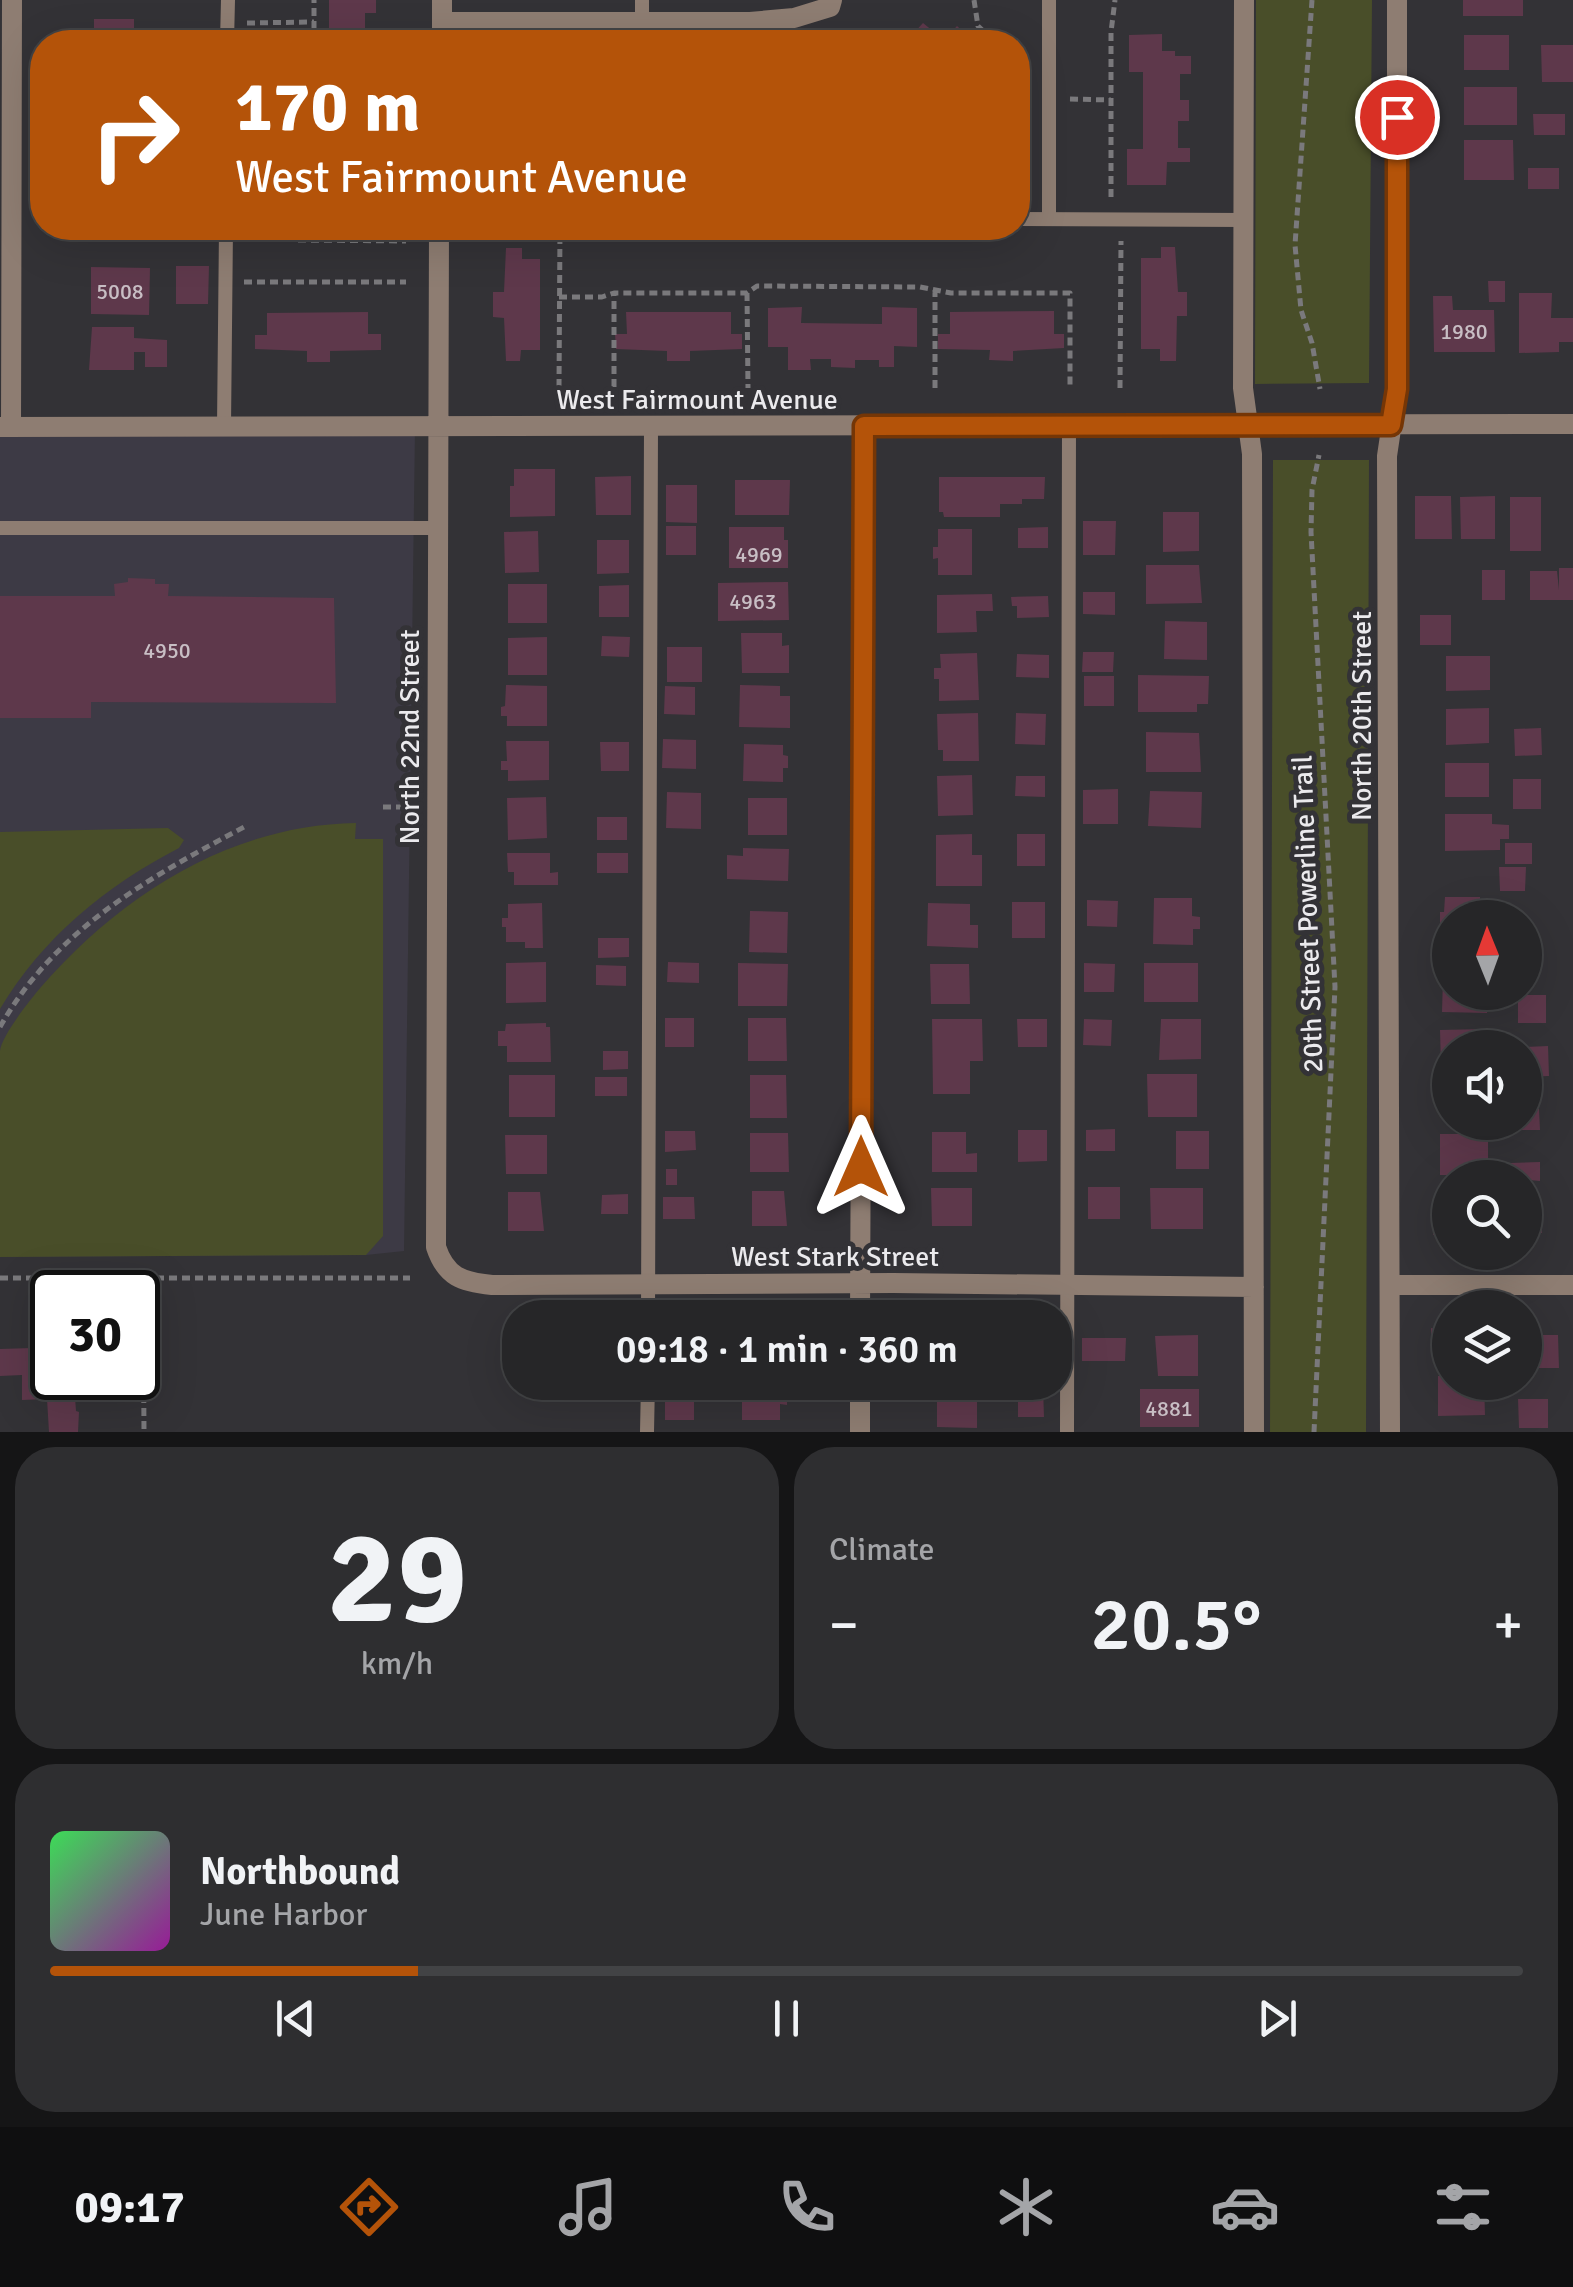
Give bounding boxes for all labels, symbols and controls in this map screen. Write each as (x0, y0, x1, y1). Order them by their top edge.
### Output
text: 170 m (235, 64, 420, 150)
icon: right (70, 70, 200, 200)
pin (1355, 75, 1440, 160)
icon: arrive (1370, 90, 1425, 145)
text: West Fairmount Avenue (235, 150, 688, 205)
house number: 5008 (96, 278, 144, 305)
house number: 1980 (1440, 318, 1488, 345)
street label: West Fairmount Avenue (556, 383, 838, 417)
house number: 4969 (735, 541, 783, 568)
house number: 4963 (729, 588, 777, 615)
street label: North 20th Street (1345, 611, 1379, 821)
street label: North 22nd Street (393, 629, 427, 845)
house number: 4950 (143, 637, 191, 664)
street label: 20th Street Powerline Trail (1285, 755, 1331, 1073)
north arrow (1432, 900, 1542, 1010)
map controls (1432, 900, 1542, 1400)
button: sound (1432, 1030, 1542, 1140)
position arrow (809, 1115, 913, 1219)
button: search (1432, 1160, 1542, 1270)
street label: West Stark Street (731, 1240, 939, 1274)
speed limit sign: 30 (30, 1270, 160, 1400)
button: layers (1432, 1290, 1542, 1400)
text: 09:18 · 1 min · 360 m (616, 1326, 958, 1373)
house number: 4881 (1145, 1395, 1193, 1422)
text: 29 (327, 1499, 467, 1659)
text: Climate (829, 1530, 935, 1569)
text: 20.5° (1090, 1578, 1262, 1671)
text: − (829, 1591, 859, 1659)
text: + (1493, 1591, 1523, 1659)
text: km/h (361, 1644, 433, 1683)
text: Northbound (200, 1848, 400, 1895)
text: June Harbor (200, 1895, 367, 1934)
icon: previous (268, 1991, 323, 2046)
icon: pause (759, 1991, 814, 2046)
icon: next (1250, 1991, 1305, 2046)
icon: directions (334, 2172, 404, 2242)
icon: music (553, 2172, 623, 2242)
icon: phone (772, 2172, 842, 2242)
icon: climate (991, 2172, 1061, 2242)
icon: car (1210, 2172, 1280, 2242)
icon: filters (1428, 2172, 1498, 2242)
text: 09:17 (74, 2180, 185, 2235)

